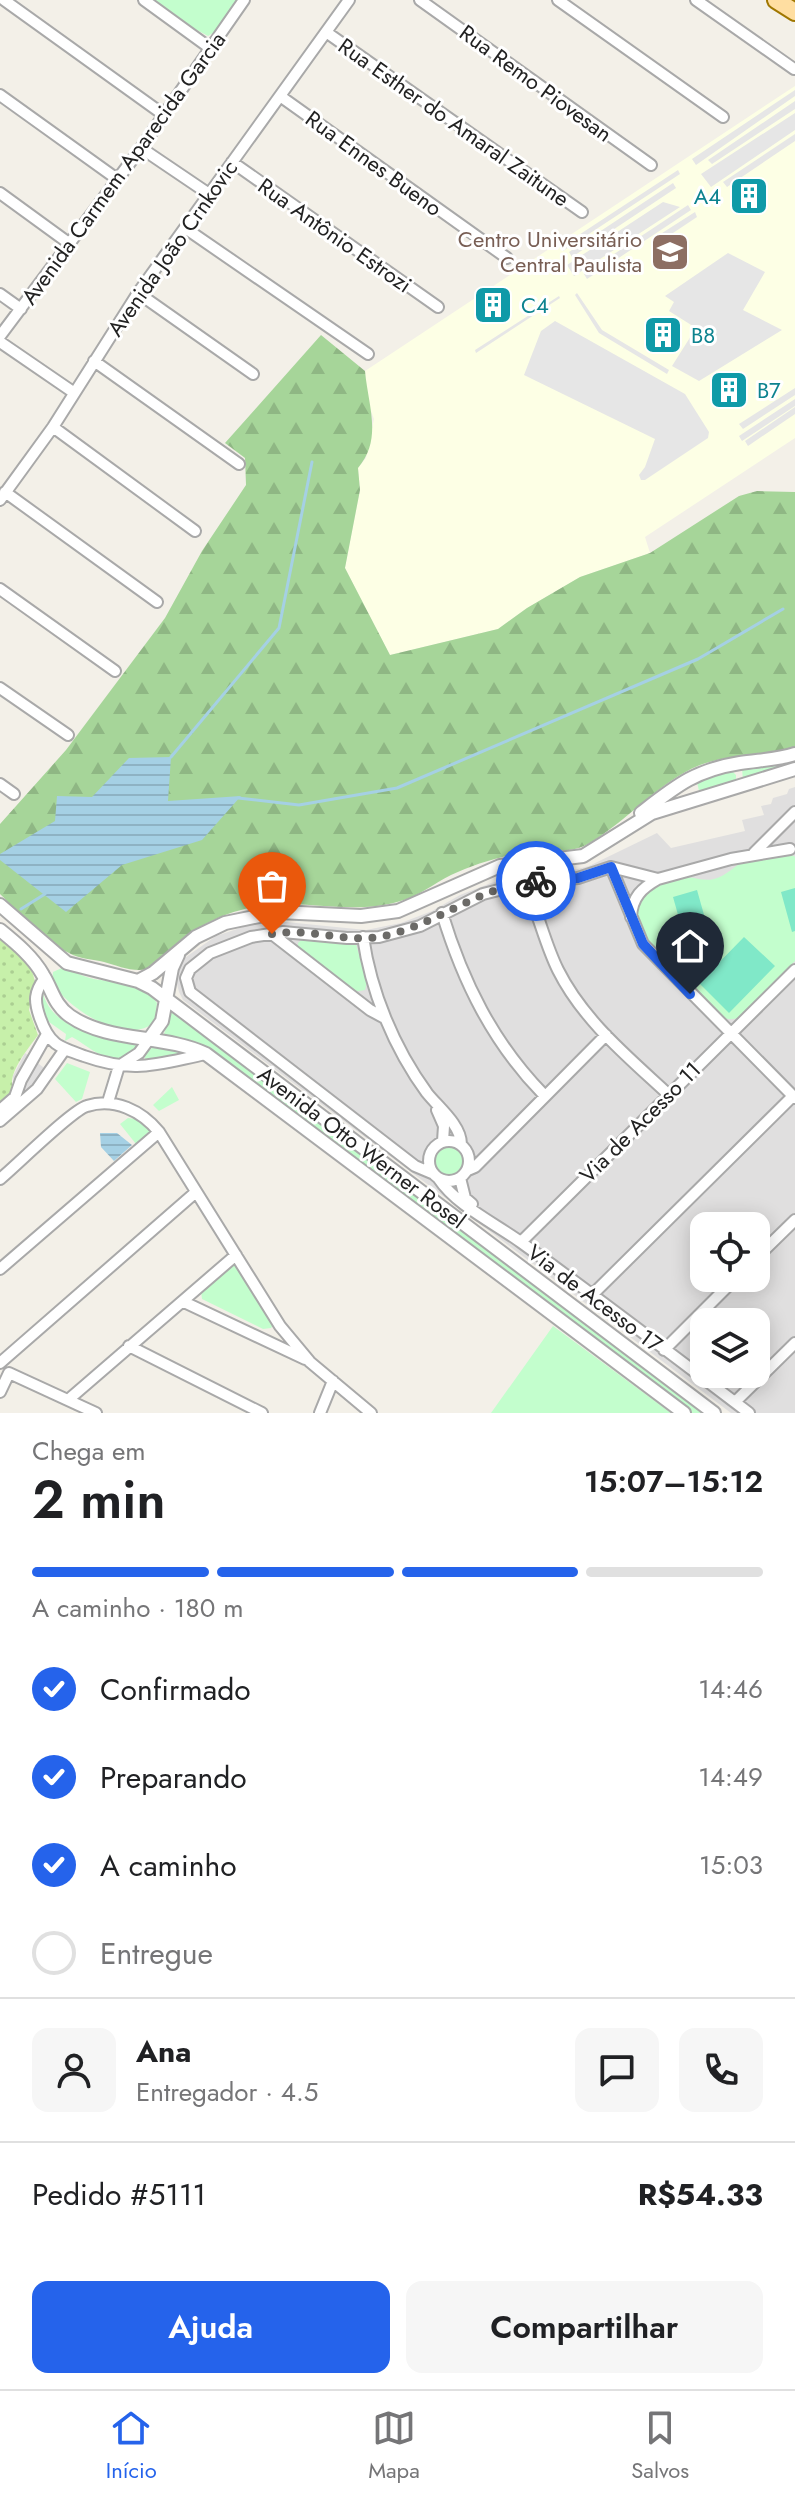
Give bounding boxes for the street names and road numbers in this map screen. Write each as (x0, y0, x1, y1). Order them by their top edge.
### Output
street label: Rua Remo Piovesan (453, 17, 619, 149)
street label: Avenida Carmem Aparecida Garcia (13, 25, 233, 311)
street label: Rua Esther do Amaral Zaitune (332, 30, 576, 214)
street label: Rua Ennes Bueno (299, 103, 449, 223)
street label: Avenida João Crnkovic (99, 153, 245, 343)
street label: Rua Antônio Estrozi (252, 170, 418, 300)
street label: Via de Acesso 11 (572, 1054, 708, 1190)
street label: Avenida Otto Werner Rosel (251, 1058, 473, 1236)
street label: Via de Acesso 17 (521, 1236, 670, 1360)

